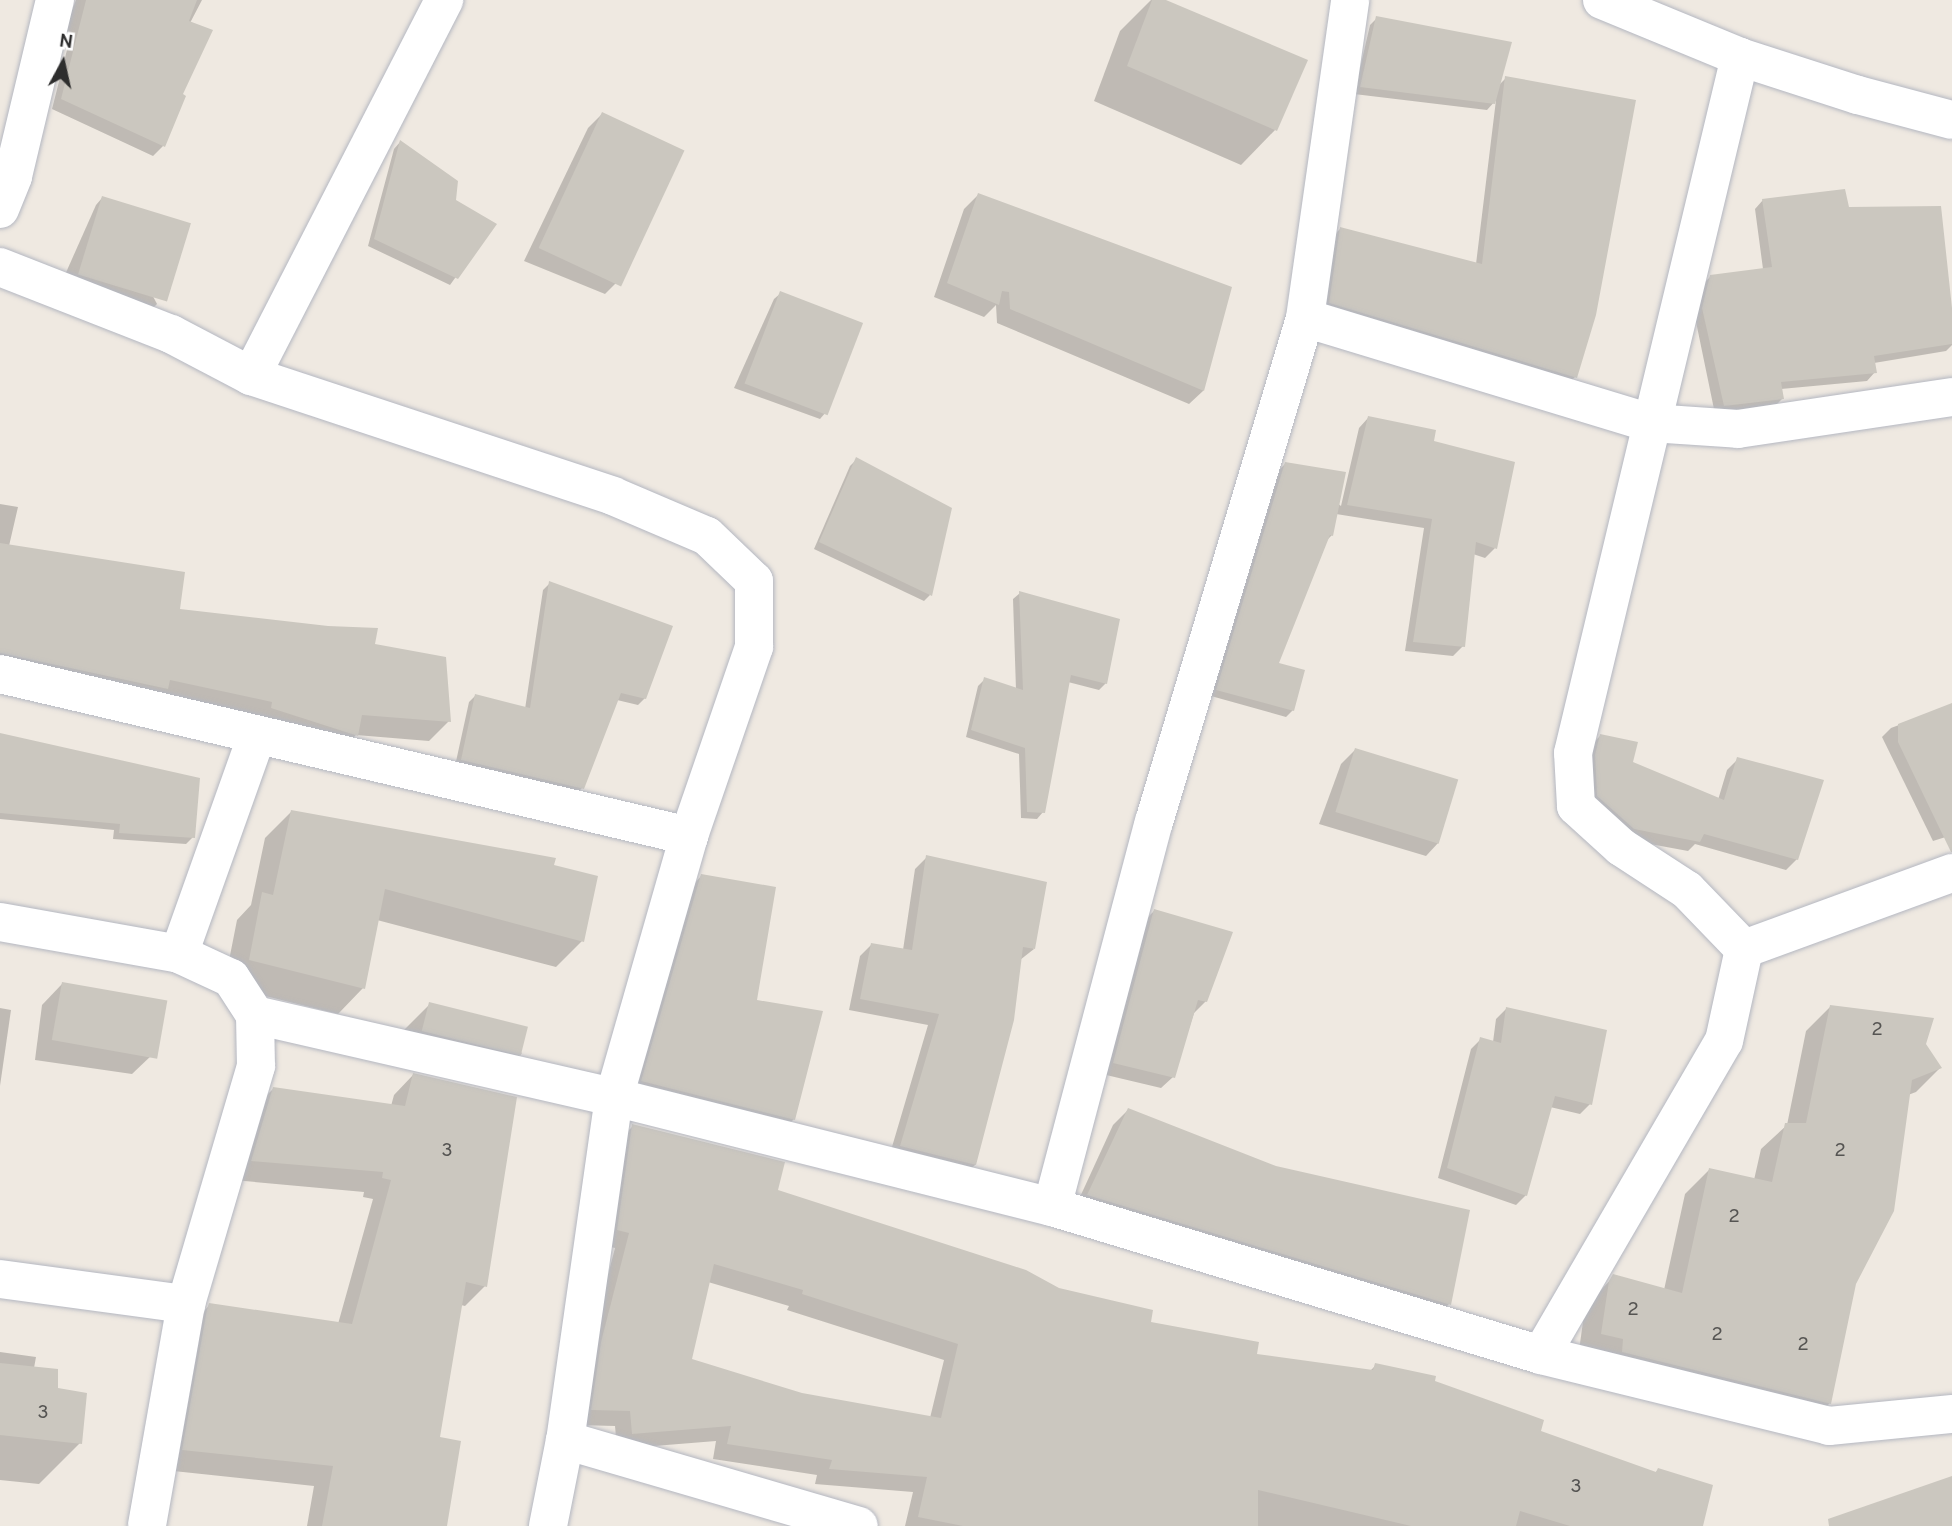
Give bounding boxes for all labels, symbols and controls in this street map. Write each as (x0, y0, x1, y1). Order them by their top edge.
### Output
north arrow (28, 28, 98, 98)
text: N (57, 29, 74, 55)
house number: 2 (1871, 1020, 1883, 1042)
house number: 3 (441, 1141, 453, 1163)
house number: 2 (1834, 1141, 1846, 1163)
house number: 2 (1728, 1207, 1740, 1229)
house number: 2 (1627, 1300, 1639, 1322)
house number: 2 (1711, 1325, 1723, 1347)
house number: 2 (1797, 1335, 1809, 1357)
house number: 3 (37, 1403, 49, 1425)
house number: 3 (1570, 1477, 1582, 1499)

